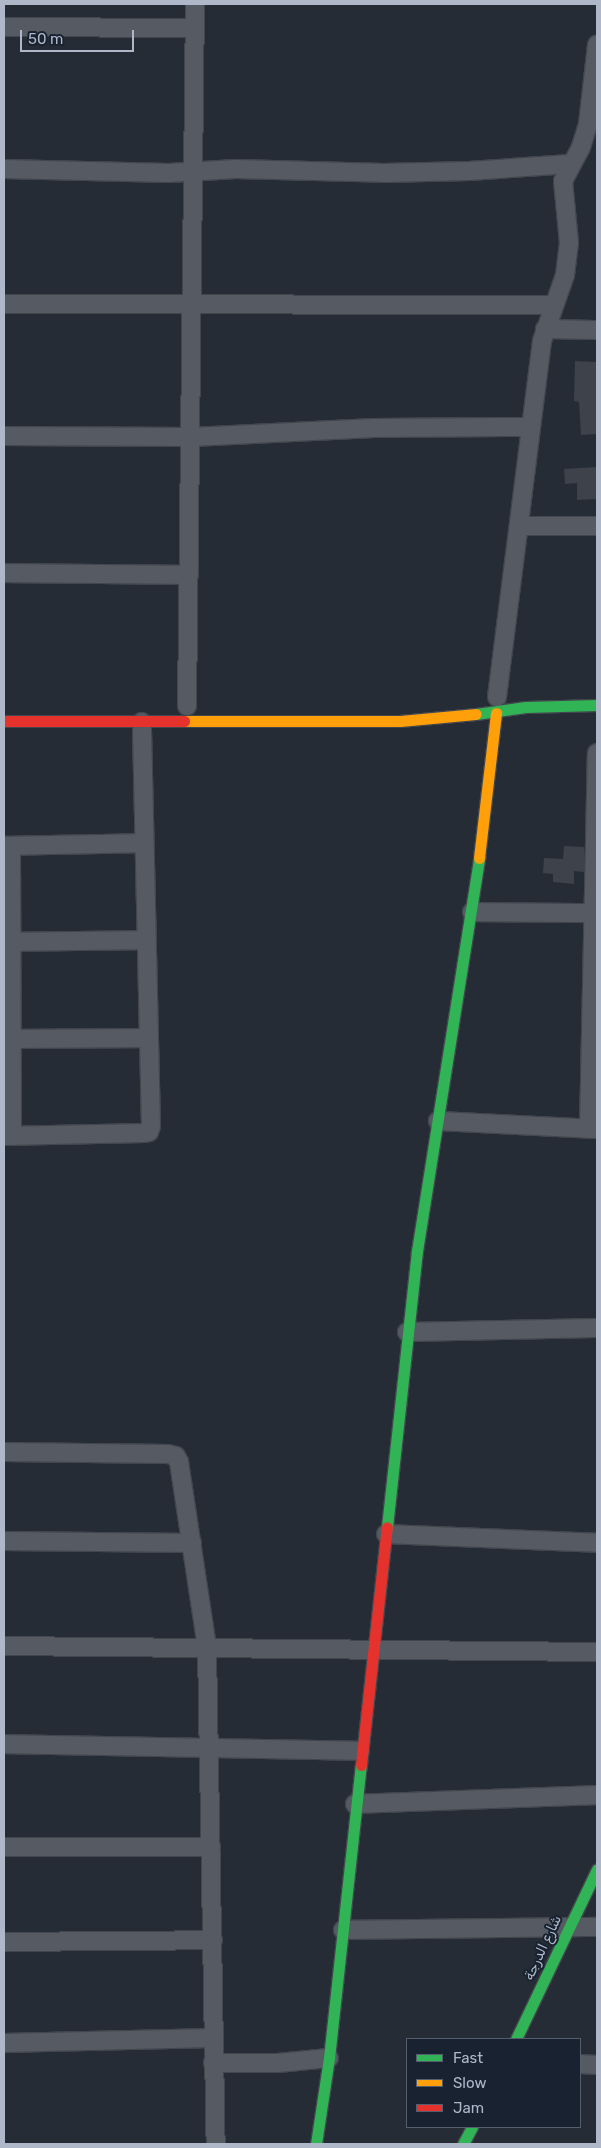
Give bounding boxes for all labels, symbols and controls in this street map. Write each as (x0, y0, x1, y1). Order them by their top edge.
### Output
scale bar (22, 20, 136, 52)
text: 50 m (28, 30, 63, 48)
street label: شارع الدرجة (521, 1913, 565, 1983)
legend (406, 2038, 581, 2128)
text: Fast (453, 2049, 483, 2067)
text: Slow (453, 2074, 486, 2092)
text: Jam (453, 2099, 484, 2117)

